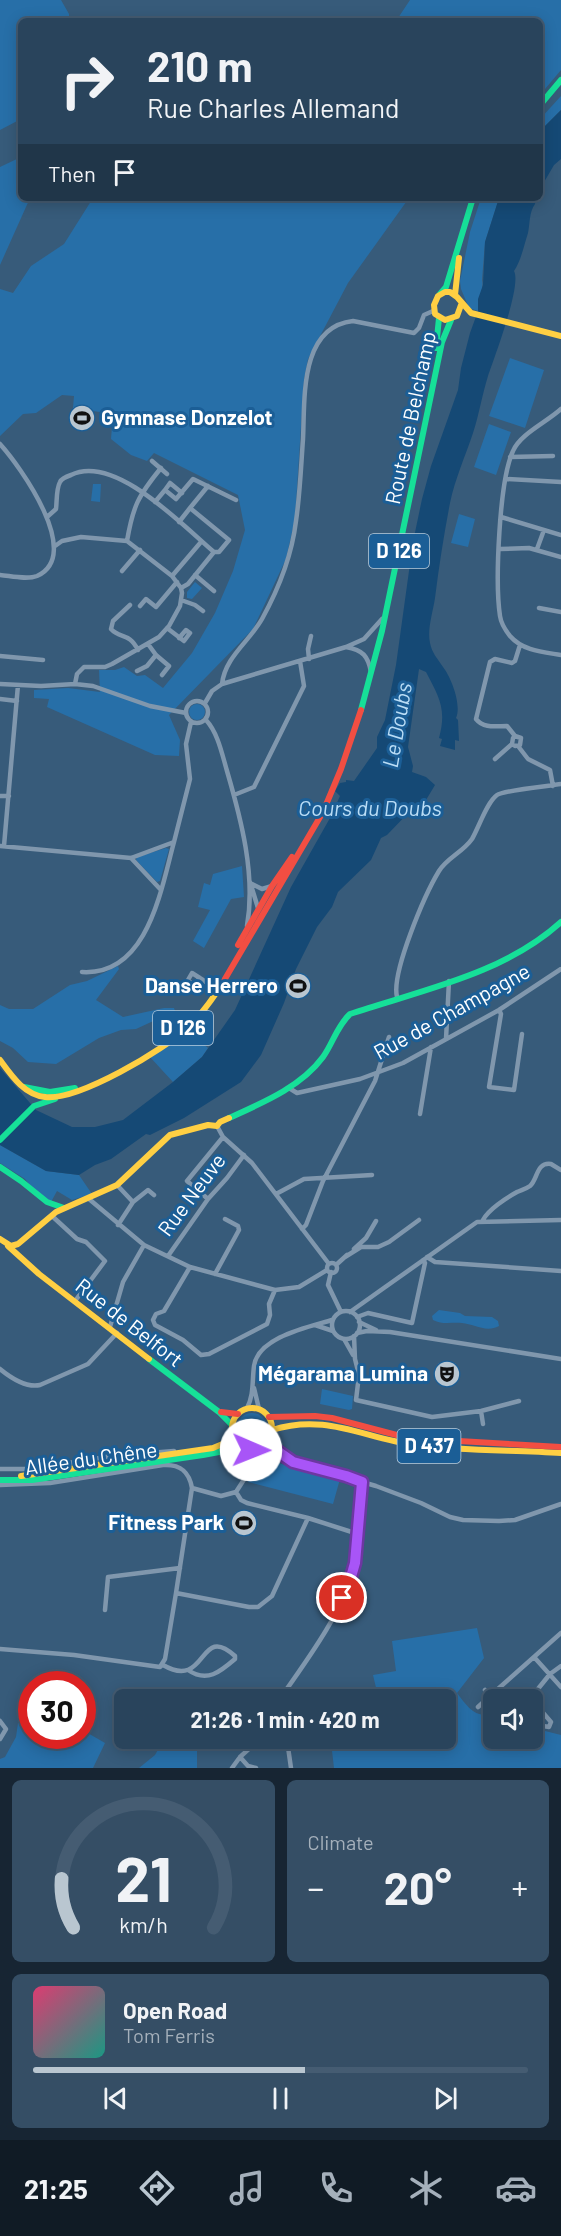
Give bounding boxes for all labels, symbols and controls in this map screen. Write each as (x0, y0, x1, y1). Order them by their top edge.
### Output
text: 210 m (147, 40, 253, 90)
icon: right (48, 42, 126, 120)
text: Rue Charles Allemand (147, 91, 400, 123)
icon: arrive (108, 156, 141, 189)
text: Then (48, 160, 96, 186)
street label: Route de Belchamp (379, 329, 440, 506)
sports icon: Gymnase Donzelot (67, 403, 97, 433)
place label: Gymnase Donzelot (101, 404, 273, 429)
road number: D 126 (369, 534, 429, 568)
water label: Le Doubs (376, 680, 416, 769)
water label: Cours du Doubs (298, 794, 442, 820)
street label: Rue de Champagne (369, 957, 534, 1064)
sports icon: Danse Herrero (283, 971, 313, 1001)
place label: Danse Herrero (145, 972, 278, 997)
road number: D 126 (153, 1011, 213, 1045)
street label: Rue Neuve (152, 1148, 230, 1240)
street label: Rue de Belfort (71, 1272, 188, 1371)
theatre icon: Mégarama Lumina (432, 1359, 462, 1389)
place label: Mégarama Lumina (258, 1360, 428, 1385)
position arrow (219, 1418, 283, 1482)
road number: D 437 (398, 1429, 460, 1463)
street label: Allée du Chêne (23, 1436, 159, 1479)
sports icon: Fitness Park (229, 1508, 259, 1538)
place label: Fitness Park (108, 1509, 224, 1534)
pin (316, 1572, 367, 1623)
icon: arrive (325, 1581, 358, 1614)
speed limit sign: 30 (18, 1671, 96, 1749)
map controls (483, 1689, 543, 1749)
button: sound (483, 1689, 543, 1749)
text: 21:26 · 1 min · 420 m (190, 1706, 380, 1732)
text: Climate (308, 1830, 374, 1854)
text: 21 (115, 1840, 172, 1914)
text: 20° (384, 1860, 452, 1914)
text: − (308, 1867, 324, 1907)
text: + (512, 1867, 528, 1907)
text: km/h (119, 1912, 168, 1937)
text: Open Road (123, 1997, 227, 2023)
text: Tom Ferris (123, 2023, 215, 2047)
icon: previous (99, 2082, 132, 2115)
icon: pause (264, 2082, 297, 2115)
icon: next (429, 2082, 462, 2115)
icon: directions (136, 2167, 178, 2209)
icon: music (226, 2167, 268, 2209)
icon: phone (315, 2167, 357, 2209)
icon: climate (405, 2167, 447, 2209)
icon: car (495, 2167, 537, 2209)
text: 21:25 (24, 2172, 88, 2204)

